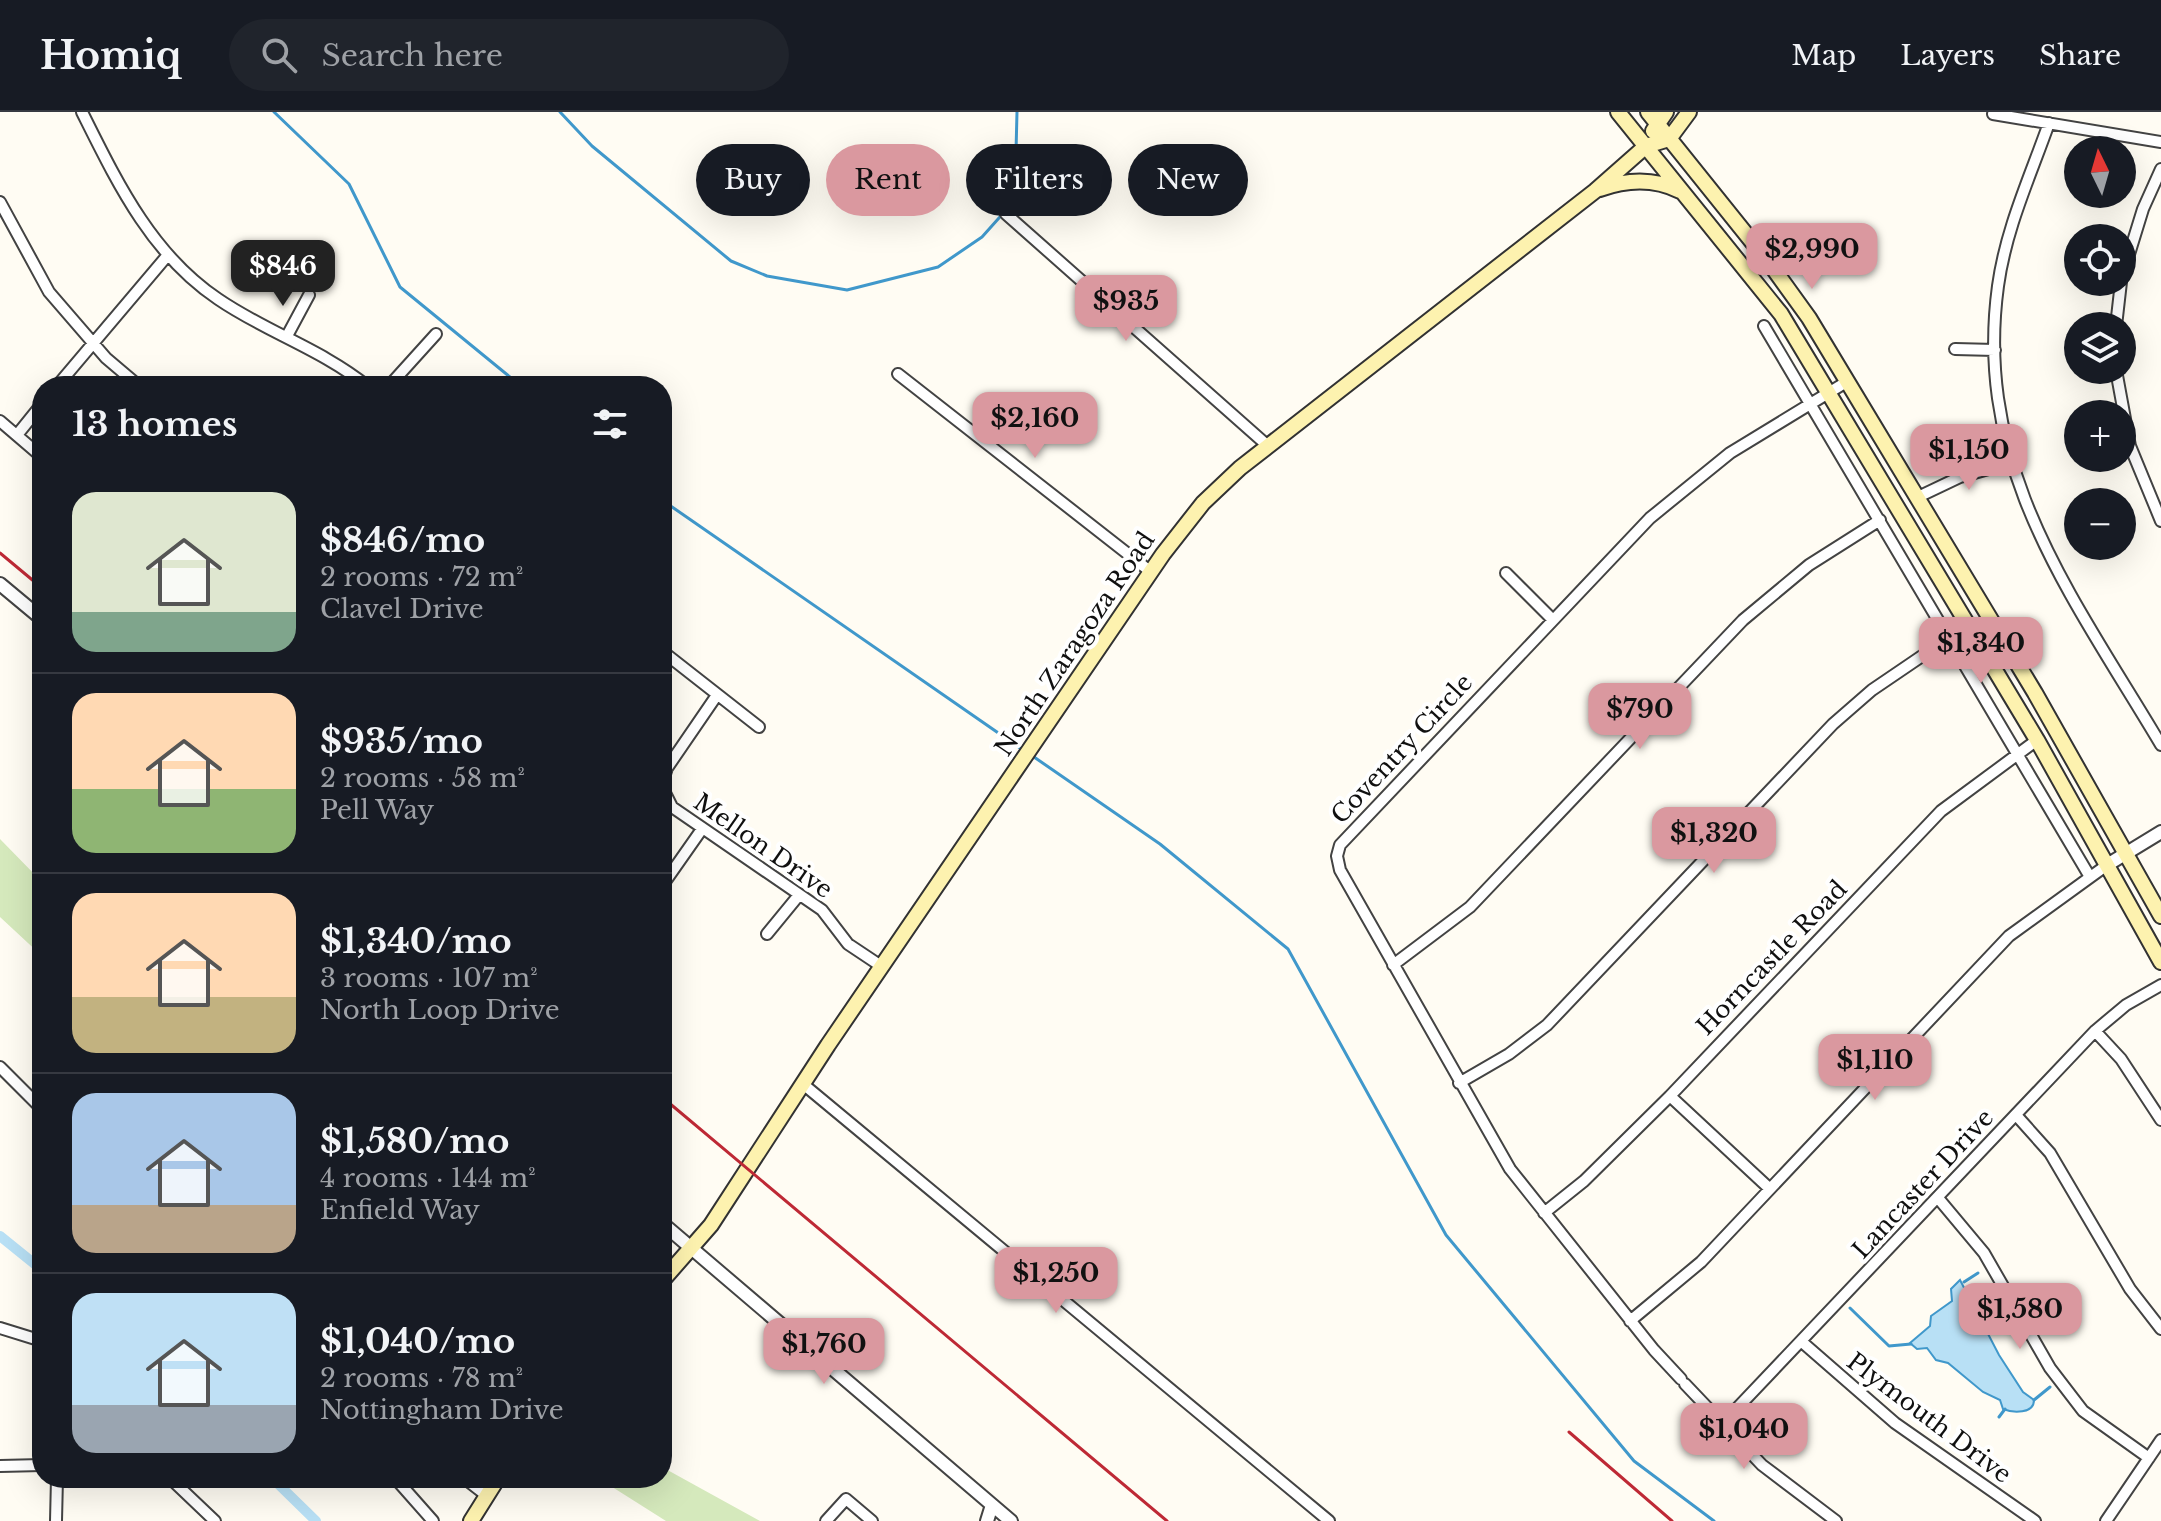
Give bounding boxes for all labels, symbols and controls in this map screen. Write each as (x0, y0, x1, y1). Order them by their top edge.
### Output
search box (229, 19, 789, 91)
text: Homiq (40, 32, 181, 79)
icon: search (257, 33, 301, 77)
text: Search here (321, 37, 503, 74)
text: Map (1791, 38, 1856, 73)
text: Layers (1900, 38, 1995, 73)
text: Share (2039, 38, 2121, 73)
north arrow (2064, 136, 2136, 208)
map controls (2064, 136, 2136, 560)
chip: Buy (696, 144, 810, 216)
chip: Rent (826, 144, 950, 216)
chip: Filters (966, 144, 1112, 216)
chip: New (1128, 144, 1248, 216)
pin: $2,990 (1747, 223, 1877, 291)
button: locate (2064, 224, 2136, 296)
text: $2,990 (1764, 233, 1860, 265)
pin: $846 (236, 240, 330, 308)
text: $846 (249, 250, 317, 282)
pin: $935 (1079, 275, 1173, 343)
text: $935 (1093, 285, 1159, 317)
button: layers (2064, 312, 2136, 384)
pin: $2,160 (970, 392, 1100, 460)
button: + (2064, 400, 2136, 472)
icon: filters (588, 402, 632, 446)
text: $2,160 (991, 402, 1079, 434)
text: 13 homes (72, 403, 238, 445)
pin: $1,150 (1904, 424, 2034, 492)
text: $1,150 (1928, 434, 2010, 466)
button: − (2064, 488, 2136, 560)
text: $846/mo (320, 519, 485, 561)
icon: home (136, 524, 232, 620)
street label: North Zaragoza Road (989, 526, 1160, 761)
text: 2 rooms · 72 m² (320, 561, 523, 593)
text: Clavel Drive (320, 593, 484, 625)
pin: $1,340 (1916, 617, 2046, 685)
text: $1,340 (1937, 627, 2025, 659)
street label: Coventry Circle (1325, 668, 1478, 829)
pin: $790 (1593, 683, 1687, 751)
text: $790 (1606, 693, 1674, 725)
text: $935/mo (320, 720, 483, 762)
icon: home (136, 725, 232, 821)
text: 2 rooms · 58 m² (320, 762, 525, 794)
street label: Mellon Drive (688, 787, 838, 904)
text: Pell Way (320, 794, 434, 826)
pin: $1,320 (1649, 807, 1779, 875)
text: $1,320 (1670, 817, 1758, 849)
street label: Horncastle Road (1690, 874, 1853, 1041)
text: $1,340/mo (320, 920, 512, 962)
icon: home (136, 925, 232, 1021)
text: 3 rooms · 107 m² (320, 962, 538, 994)
text: North Loop Drive (320, 994, 560, 1026)
pin: $1,110 (1810, 1034, 1940, 1102)
text: $1,110 (1836, 1044, 1914, 1076)
street label: Lancaster Drive (1846, 1103, 1999, 1264)
text: $1,580/mo (320, 1120, 509, 1162)
icon: home (136, 1125, 232, 1221)
text: 4 rooms · 144 m² (320, 1162, 536, 1194)
text: Enfield Way (320, 1194, 480, 1226)
pin: $1,250 (991, 1247, 1121, 1315)
text: $1,250 (1013, 1257, 1099, 1289)
pin: $1,580 (1955, 1283, 2085, 1351)
text: $1,580 (1977, 1293, 2063, 1325)
pin: $1,760 (759, 1318, 889, 1386)
text: $1,040/mo (320, 1320, 515, 1362)
icon: home (136, 1325, 232, 1421)
text: $1,760 (781, 1328, 867, 1360)
street label: Plymouth Drive (1841, 1346, 2017, 1489)
text: 2 rooms · 78 m² (320, 1362, 523, 1394)
text: Nottingham Drive (320, 1394, 564, 1426)
pin: $1,040 (1679, 1403, 1809, 1471)
text: $1,040 (1699, 1413, 1789, 1445)

